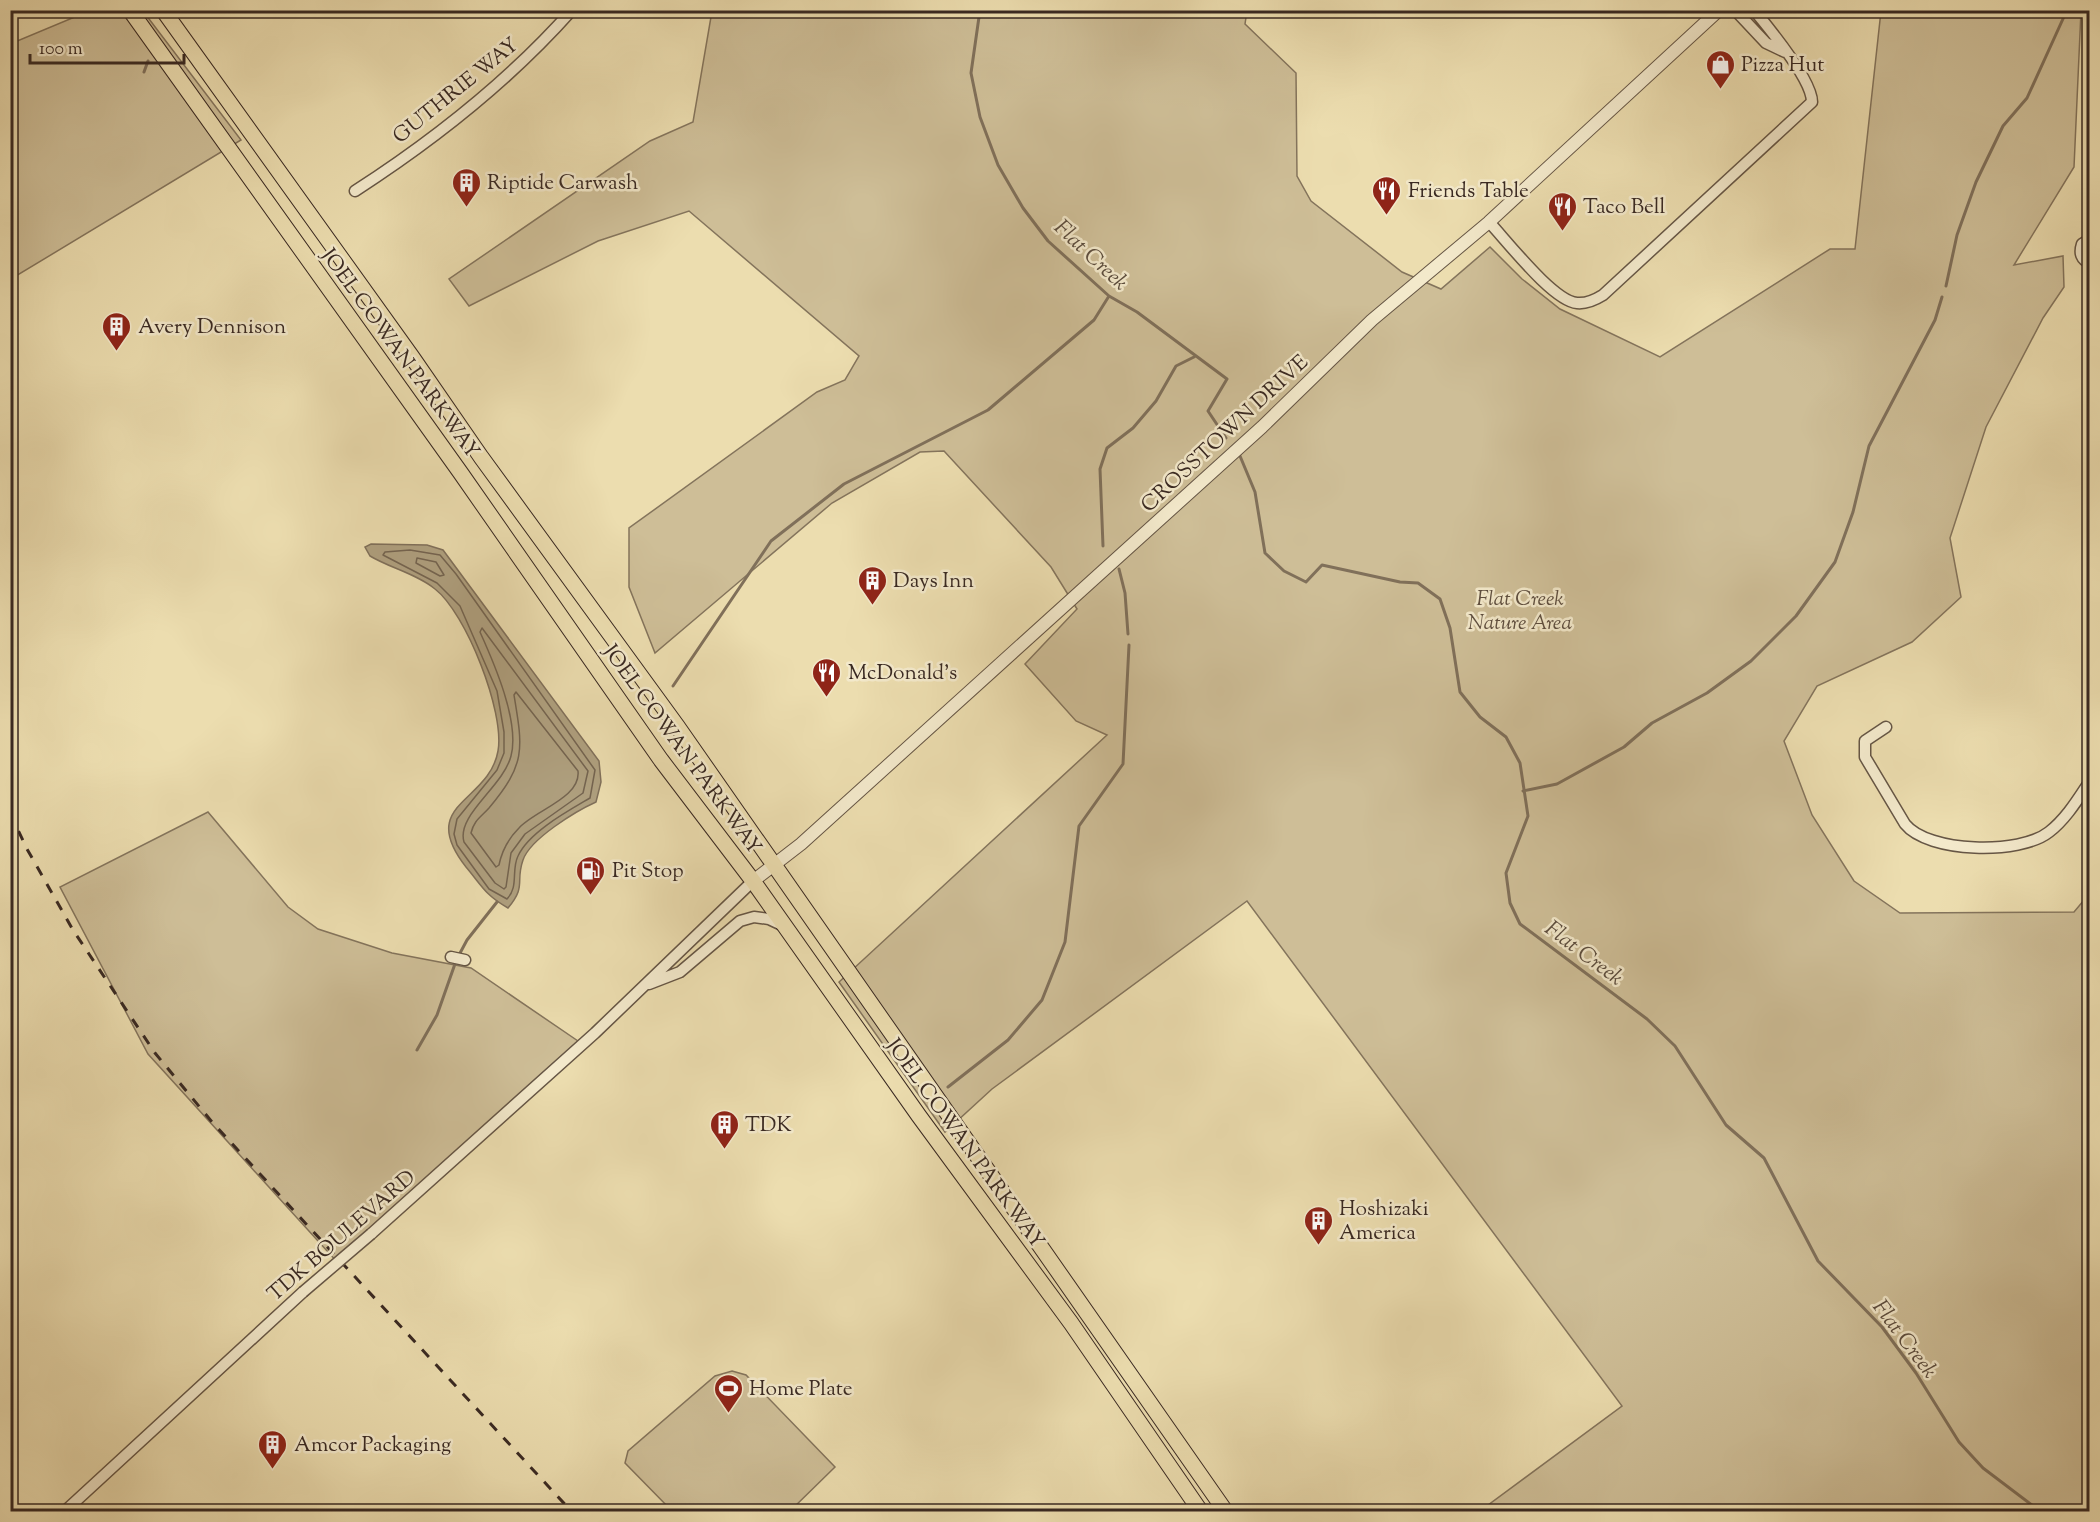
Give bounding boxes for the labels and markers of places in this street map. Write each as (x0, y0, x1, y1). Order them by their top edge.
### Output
shop icon: Pizza Hut (1704, 48, 1736, 90)
place label: Pizza Hut (1741, 51, 1824, 81)
building icon: Riptide Carwash (450, 166, 482, 208)
place label: Riptide Carwash (487, 169, 638, 199)
restaurant icon: Friends Table (1371, 174, 1403, 216)
place label: Friends Table (1408, 177, 1529, 207)
restaurant icon: Taco Bell (1546, 190, 1578, 232)
place label: Taco Bell (1583, 193, 1666, 223)
building icon: Avery Dennison (101, 310, 133, 352)
place label: Avery Dennison (138, 313, 286, 343)
building icon: Days Inn (856, 564, 888, 606)
place label: Days Inn (893, 567, 974, 597)
restaurant icon: McDonald's (811, 656, 843, 698)
place label: McDonald's (848, 659, 957, 689)
fuel station icon: Pit Stop (575, 854, 607, 896)
place label: Pit Stop (612, 857, 684, 887)
building icon: TDK (708, 1108, 740, 1150)
place label: TDK (745, 1111, 792, 1141)
place label: Hoshizaki America (1339, 1195, 1429, 1249)
building icon: Hoshizaki America (1302, 1204, 1334, 1246)
sports icon: Home Plate (712, 1372, 744, 1414)
place label: Home Plate (749, 1375, 853, 1405)
building icon: Amcor Packaging (257, 1428, 289, 1470)
place label: Amcor Packaging (294, 1431, 451, 1461)

